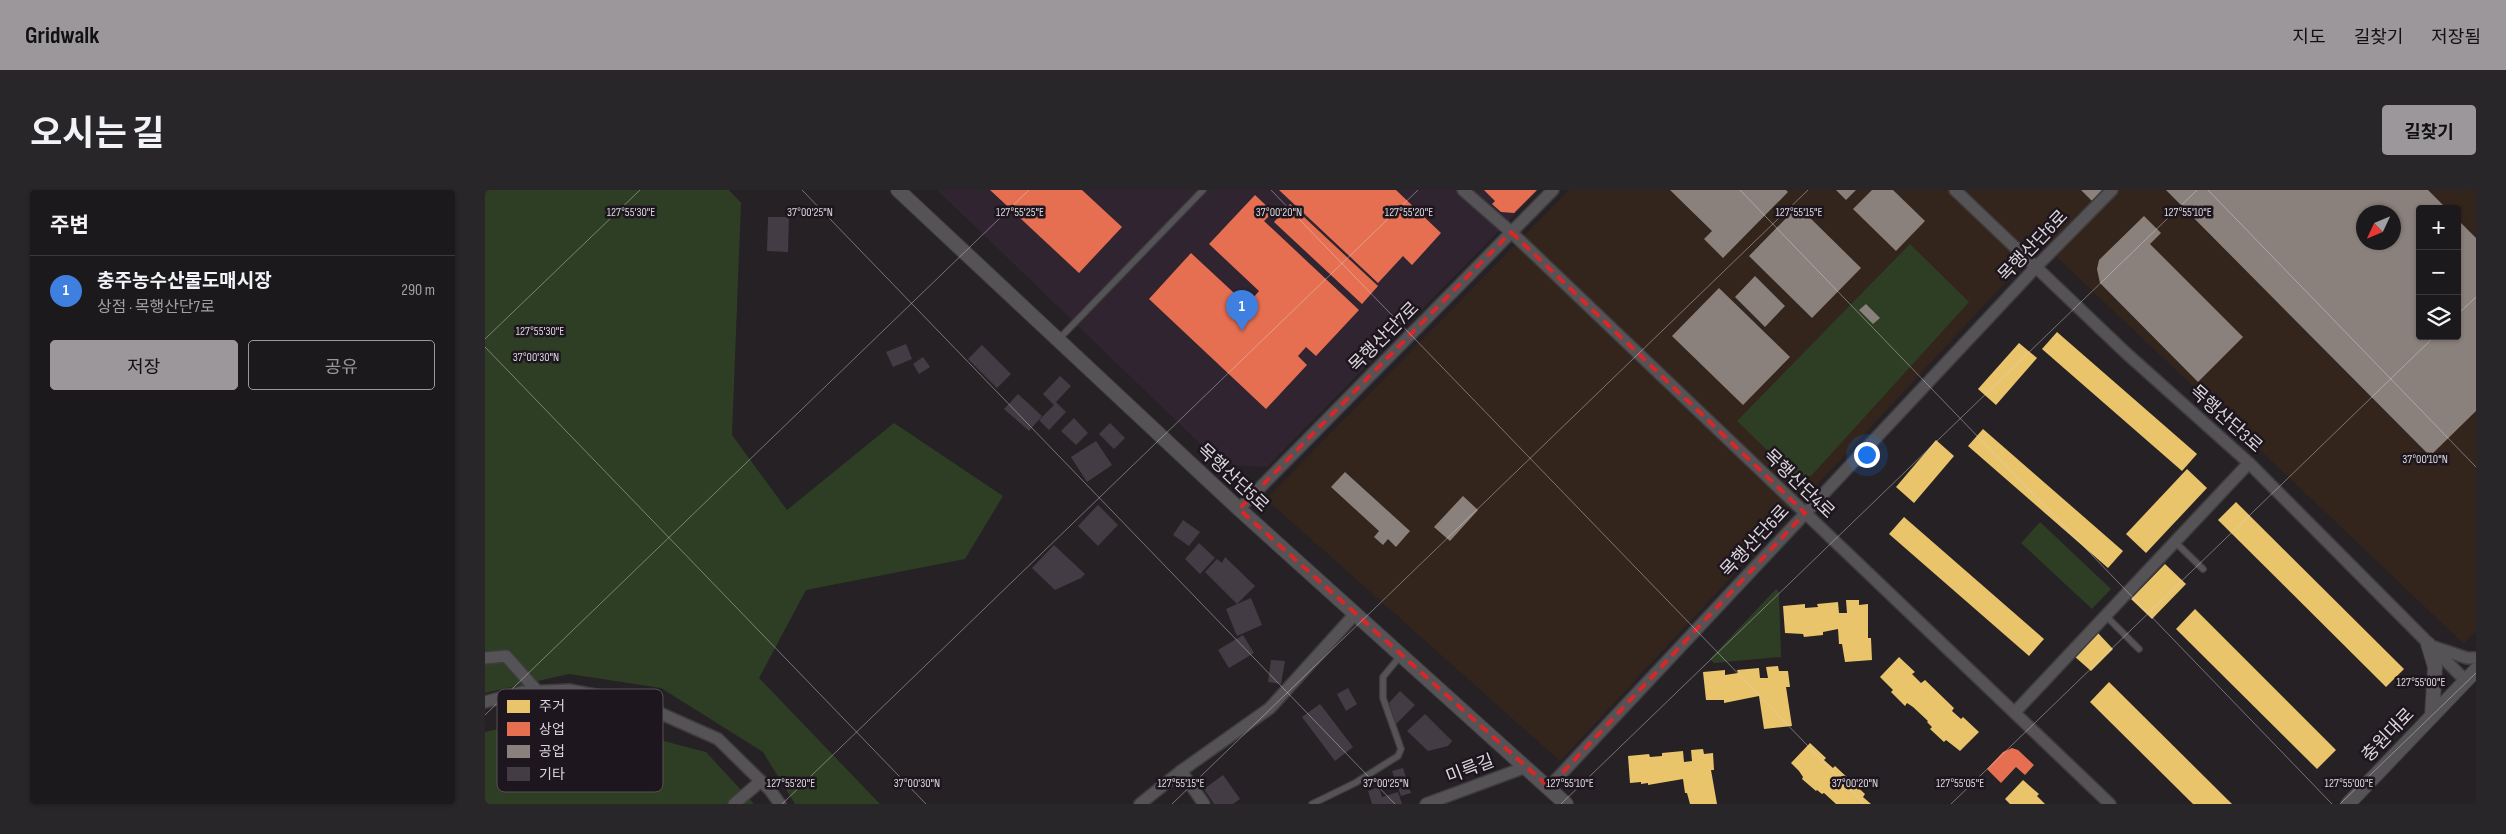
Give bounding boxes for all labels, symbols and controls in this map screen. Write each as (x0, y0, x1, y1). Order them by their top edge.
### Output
text: Gridwalk (25, 21, 99, 50)
text: 지도 (2293, 27, 2326, 48)
text: 길찾기 (2354, 27, 2403, 48)
text: 저장됨 (2431, 27, 2481, 48)
button: 길찾기 (2382, 105, 2476, 155)
text: 오시는 길 (30, 113, 164, 156)
text: 127°55'30"E (607, 205, 655, 220)
text: 37°00'25"N (787, 205, 833, 220)
text: 127°55'25"E (996, 205, 1044, 220)
text: 37°00'20"N (1256, 205, 1302, 220)
text: 127°55'20"E (1385, 205, 1433, 220)
text: 127°55'15"E (1775, 205, 1823, 220)
text: 127°55'10"E (2164, 205, 2212, 220)
north arrow (2356, 205, 2401, 250)
map controls (2416, 205, 2461, 340)
button: + (2416, 205, 2461, 250)
street label: 목행산단6로 (1994, 206, 2072, 286)
text: 주변 (50, 213, 89, 238)
button: − (2416, 250, 2461, 295)
text: 충주농수산물도매시장 (97, 270, 272, 293)
text: 1 (63, 281, 69, 300)
text: 290 m (401, 281, 435, 300)
pin: 1 (1226, 290, 1258, 331)
button: layers (2416, 295, 2461, 340)
text: 상점 · 목행산단7로 (97, 298, 215, 317)
street label: 목행산단7로 (1345, 298, 1423, 376)
text: 127°55'30"E (516, 324, 564, 339)
button: 저장 (50, 340, 238, 390)
button: 공유 (248, 340, 435, 390)
text: 37°00'30"N (513, 350, 559, 365)
street label: 목행산단3로 (2185, 381, 2267, 457)
street label: 목행산단5로 (1193, 440, 1273, 516)
your location (1854, 442, 1880, 468)
street label: 목행산단4로 (1759, 445, 1839, 523)
text: 37°00'10"N (2402, 452, 2448, 467)
street label: 목행산단6로 (1716, 501, 1794, 581)
text: 127°55'00"E (2397, 675, 2445, 690)
legend (497, 689, 663, 792)
text: 주거 (539, 698, 565, 715)
street label: 충원대로 (2357, 704, 2419, 766)
text: 상업 (539, 721, 565, 738)
text: 공업 (539, 743, 565, 760)
street label: 미륵길 (1443, 750, 1497, 788)
text: 기타 (539, 766, 565, 783)
text: 127°55'20"E (767, 776, 815, 791)
text: 37°00'30"N (894, 776, 940, 791)
text: 127°55'15"E (1157, 776, 1205, 791)
text: 37°00'25"N (1363, 776, 1409, 791)
text: 127°55'10"E (1546, 776, 1594, 791)
text: 37°00'20"N (1832, 776, 1878, 791)
text: 127°55'05"E (1936, 776, 1984, 791)
text: 127°55'00"E (2325, 776, 2373, 791)

